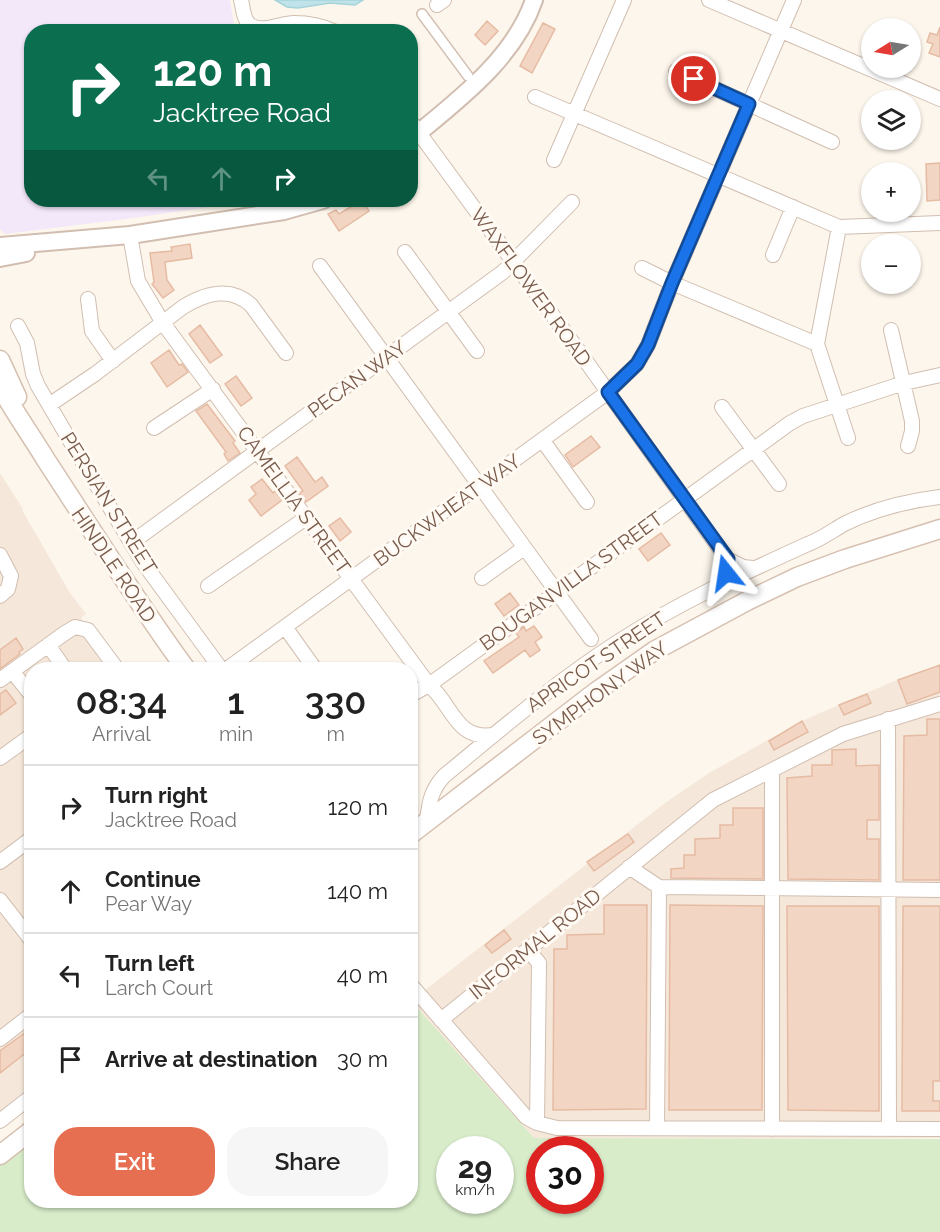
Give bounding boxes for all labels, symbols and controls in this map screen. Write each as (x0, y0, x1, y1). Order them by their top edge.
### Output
north arrow (861, 18, 921, 78)
map controls (861, 18, 921, 294)
text: 120 m (153, 47, 272, 96)
icon: right (54, 48, 132, 126)
pin (668, 53, 719, 104)
icon: arrive (677, 62, 710, 95)
button: layers (861, 90, 921, 150)
text: Jacktree Road (153, 97, 331, 128)
icon: left (142, 162, 175, 195)
icon: ahead (205, 162, 238, 195)
icon: right (268, 162, 301, 195)
button: + (861, 162, 921, 222)
street label: WAXFLOWER ROAD (465, 203, 597, 371)
button: − (861, 234, 921, 294)
street label: PECAN WAY (303, 335, 411, 423)
street label: CAMELLIA STREET (232, 421, 356, 579)
street label: PERSIAN STREET (56, 428, 162, 578)
street label: BUCKWHEAT WAY (369, 449, 525, 571)
street label: HINDLE ROAD (67, 503, 161, 627)
street label: BOUGANVILLA STREET (475, 506, 667, 656)
position arrow (694, 541, 758, 605)
street label: APRICOT STREET (522, 607, 670, 717)
street label: SYMPHONY WAY (528, 636, 672, 750)
text: 08:34 (76, 680, 167, 722)
text: 1 (228, 680, 245, 722)
text: 330 (305, 680, 366, 722)
text: Arrival (92, 722, 151, 746)
text: min (219, 722, 253, 746)
text: m (326, 722, 345, 746)
text: Turn right (105, 782, 208, 808)
icon: right (54, 791, 87, 824)
text: 120 m (328, 794, 388, 820)
text: Jacktree Road (105, 808, 237, 832)
text: Continue (105, 866, 201, 892)
icon: ahead (54, 875, 87, 908)
text: 140 m (327, 878, 388, 904)
street label: INFORMAL ROAD (464, 884, 606, 1004)
text: Pear Way (105, 892, 192, 916)
text: Turn left (105, 950, 195, 976)
icon: left (54, 959, 87, 992)
text: 40 m (337, 962, 388, 988)
text: Larch Court (105, 976, 213, 1000)
icon: arrive (54, 1043, 87, 1076)
text: Arrive at destination (105, 1046, 318, 1072)
text: 30 m (337, 1046, 388, 1072)
button: Exit (54, 1127, 215, 1196)
button: Share (227, 1127, 388, 1196)
speed limit sign: 30 (526, 1136, 604, 1214)
text: 29 (458, 1150, 492, 1185)
text: km/h (455, 1181, 495, 1199)

